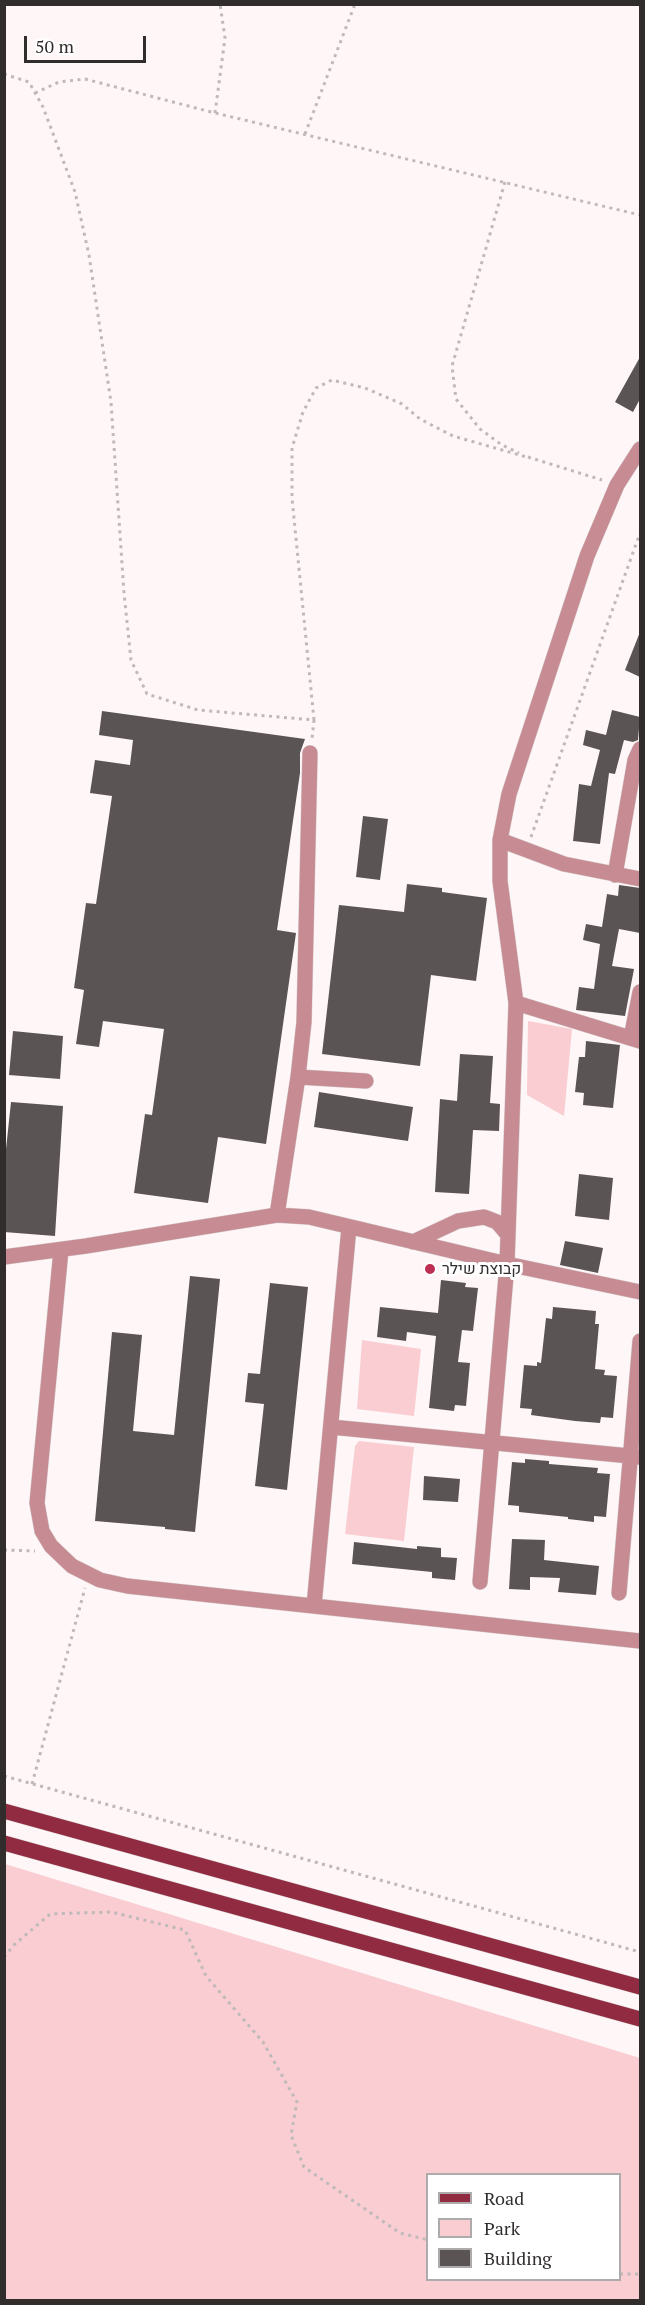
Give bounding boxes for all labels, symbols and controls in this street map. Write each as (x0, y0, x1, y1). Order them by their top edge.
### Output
scale bar (27, 24, 148, 62)
text: 50 m (35, 34, 74, 58)
place label: קבוצת שילר (442, 1259, 521, 1279)
marker: קבוצת שילר (423, 1262, 437, 1276)
legend (426, 2173, 621, 2281)
text: Road (484, 2186, 524, 2210)
text: Park (484, 2216, 520, 2240)
text: Building (484, 2246, 552, 2270)

